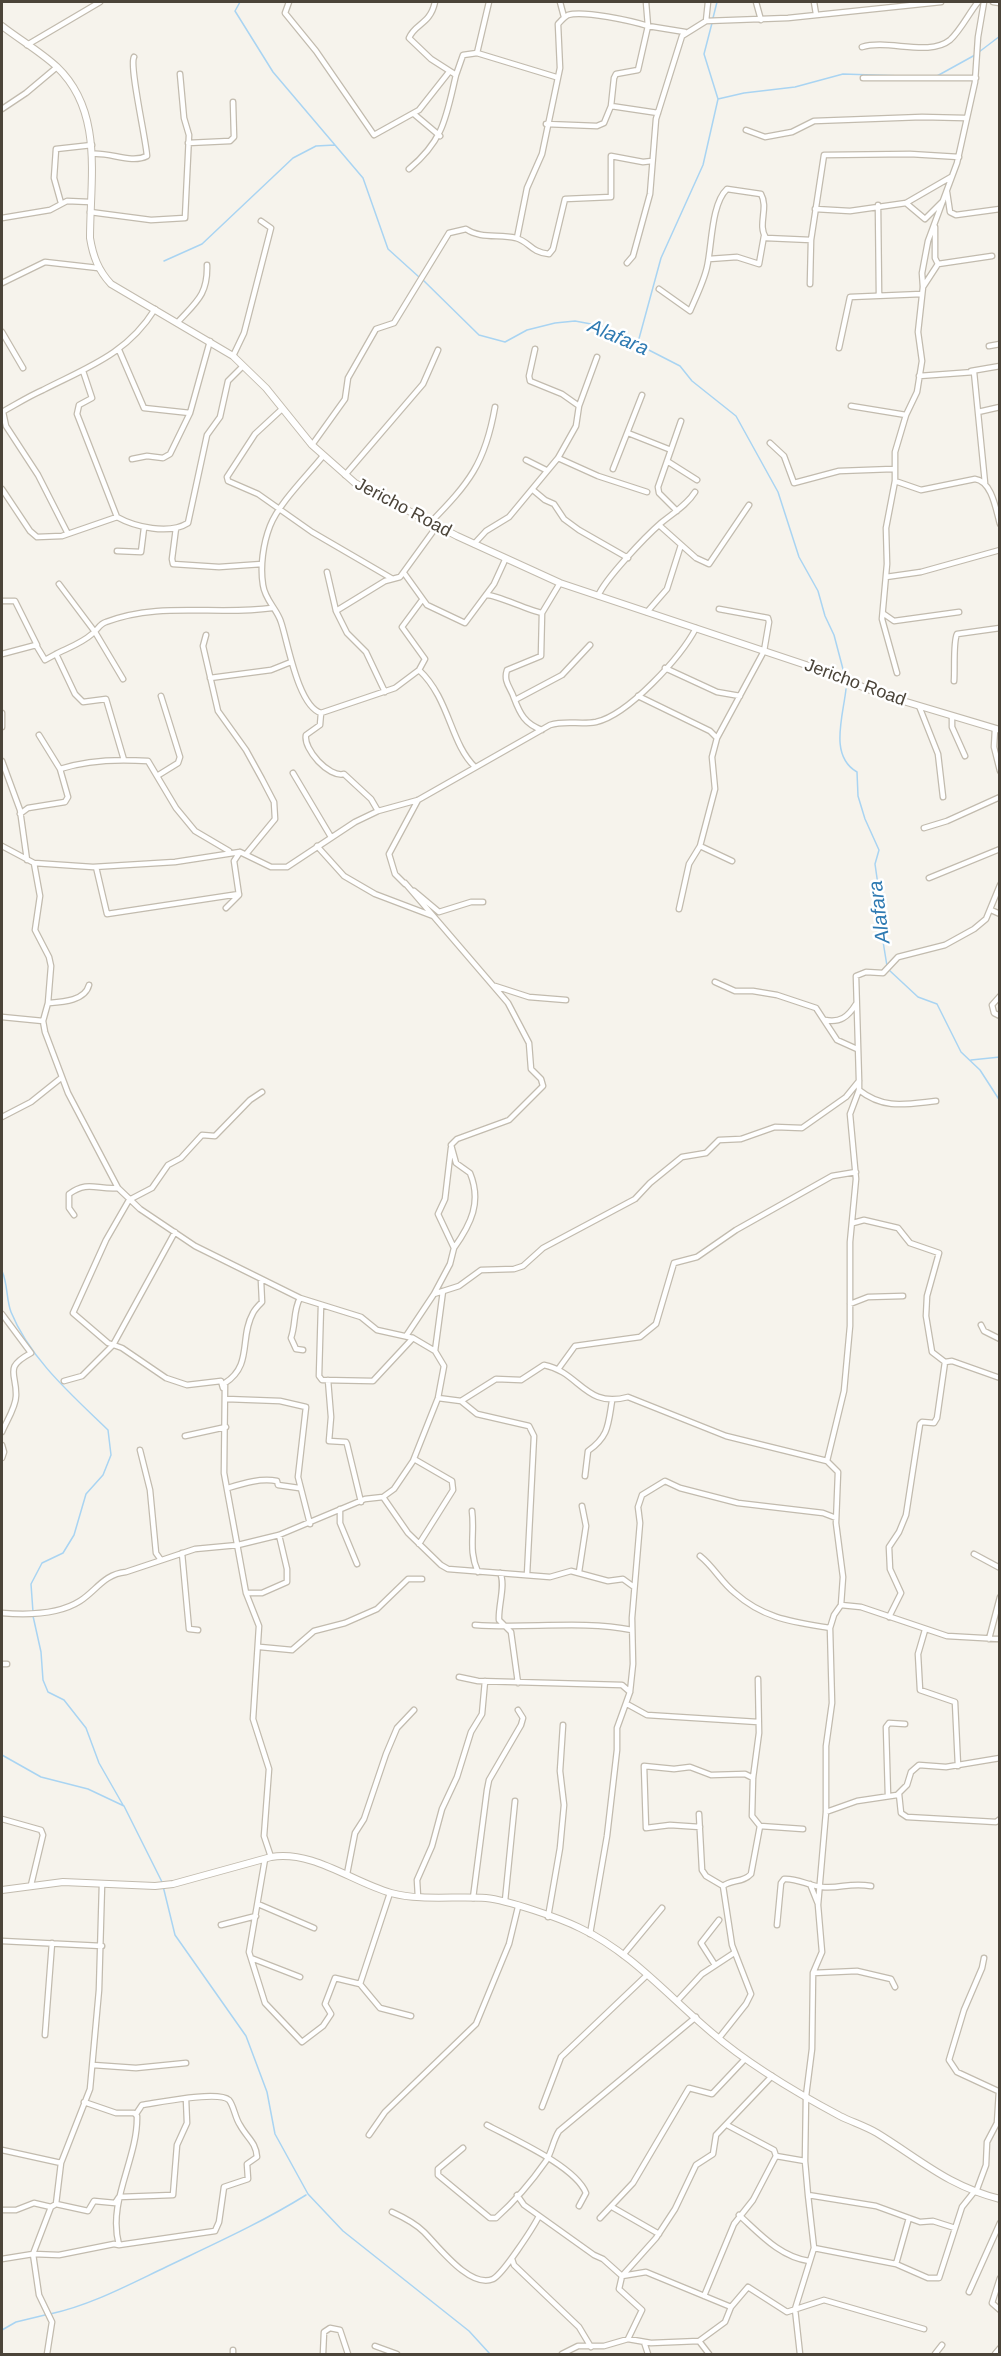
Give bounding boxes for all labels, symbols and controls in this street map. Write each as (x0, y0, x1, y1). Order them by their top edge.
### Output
water label: Alafara (584, 315, 652, 361)
street label: Jericho Road (351, 474, 455, 542)
street label: Jericho Road (801, 655, 909, 711)
water label: Alafara (864, 879, 896, 945)

